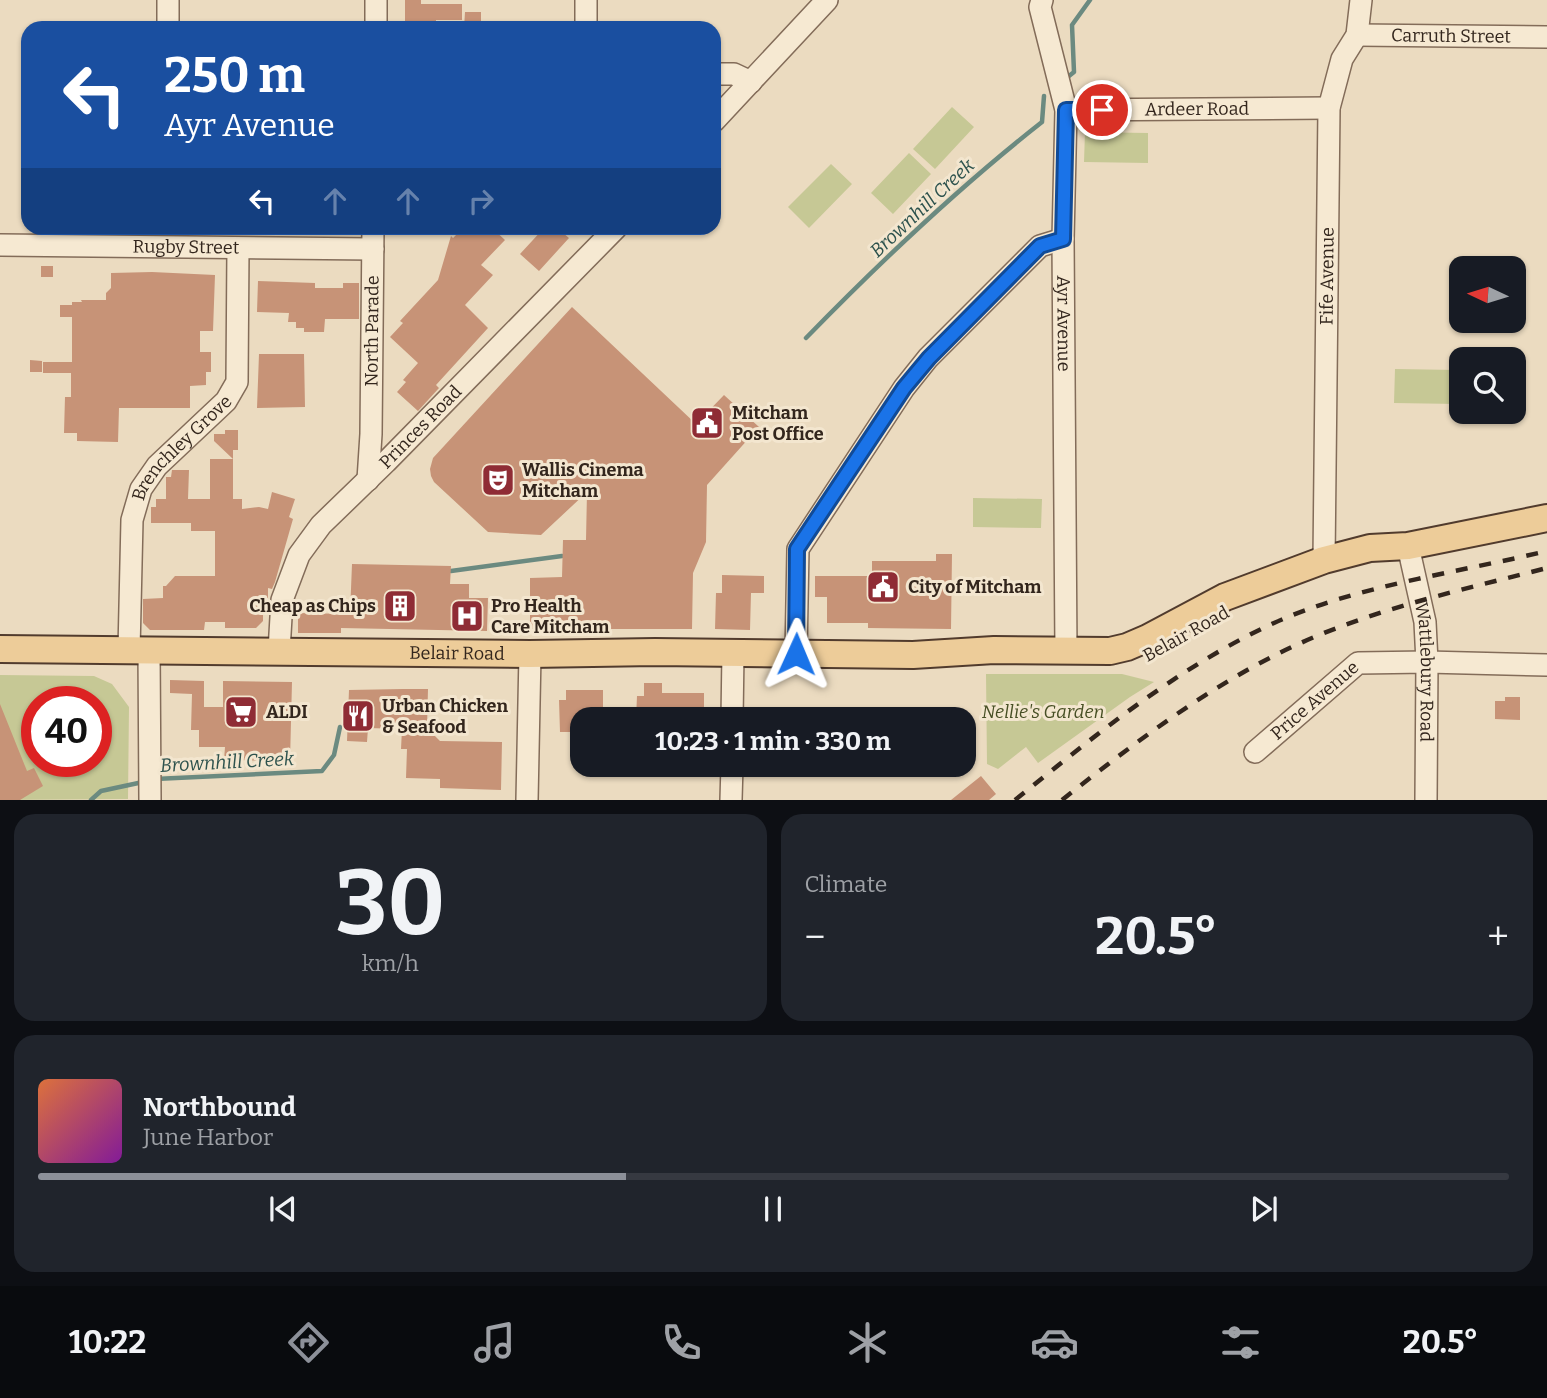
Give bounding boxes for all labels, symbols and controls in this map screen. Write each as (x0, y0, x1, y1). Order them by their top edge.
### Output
street label: Carruth Street (1391, 24, 1512, 48)
text: 250 m (164, 46, 305, 105)
icon: left (49, 49, 140, 140)
pin (1072, 80, 1132, 140)
icon: arrive (1083, 91, 1121, 129)
street label: Ardeer Road (1145, 98, 1250, 120)
text: Ayr Avenue (164, 106, 335, 144)
water label: Brownhill Creek (865, 153, 979, 262)
icon: left (243, 182, 281, 220)
icon: ahead (316, 182, 354, 220)
icon: ahead (389, 182, 427, 220)
icon: right (462, 182, 500, 220)
street label: Fife Avenue (1316, 227, 1339, 325)
street label: Rugby Street (133, 235, 240, 259)
north arrow (1449, 256, 1526, 332)
map controls (1449, 256, 1526, 424)
street label: North Parade (360, 275, 384, 387)
street label: Ayr Avenue (1052, 275, 1075, 372)
button: search (1449, 347, 1526, 424)
street label: Princes Road (375, 380, 466, 473)
street label: Brenchley Grove (127, 390, 236, 503)
place label: Mitcham Post Office (732, 402, 824, 445)
public building icon: Mitcham Post Office (688, 404, 726, 442)
place label: Wallis Cinema Mitcham (522, 459, 644, 502)
theatre icon: Wallis Cinema Mitcham (479, 461, 517, 499)
public building icon: City of Mitcham (864, 568, 902, 606)
place label: City of Mitcham (908, 576, 1041, 598)
building icon: Cheap as Chips (381, 587, 419, 625)
place label: Cheap as Chips (249, 595, 376, 617)
place label: Pro Health Care Mitcham (491, 595, 610, 638)
hospital icon: Pro Health Care Mitcham (448, 597, 486, 635)
street label: Wattlebury Road (1410, 600, 1438, 742)
street label: Belair Road (1139, 601, 1233, 667)
position arrow (759, 617, 833, 691)
street label: Belair Road (409, 642, 505, 665)
street label: Price Avenue (1266, 656, 1363, 744)
speed limit sign: 40 (21, 686, 112, 777)
supermarket icon: ALDI (222, 693, 260, 731)
place label: Urban Chicken & Seafood (382, 695, 508, 738)
restaurant icon: Urban Chicken & Seafood (339, 697, 377, 735)
place label: ALDI (266, 701, 308, 723)
park label: Nellie's Garden (982, 701, 1104, 723)
text: 10:23 · 1 min · 330 m (655, 726, 891, 757)
water label: Brownhill Creek (159, 747, 295, 777)
text: 30 (335, 849, 445, 958)
text: Climate (805, 870, 887, 898)
text: 20.5° (1095, 905, 1218, 968)
text: − (805, 914, 825, 960)
text: + (1487, 914, 1509, 960)
text: km/h (362, 949, 419, 977)
text: Northbound (143, 1092, 296, 1123)
text: June Harbor (143, 1123, 273, 1151)
icon: previous (264, 1190, 302, 1228)
icon: pause (754, 1190, 792, 1228)
icon: next (1245, 1190, 1283, 1228)
icon: directions (284, 1318, 333, 1367)
icon: music (470, 1318, 519, 1367)
icon: phone (657, 1318, 706, 1367)
icon: climate (843, 1318, 892, 1367)
icon: car (1030, 1318, 1079, 1367)
icon: filters (1216, 1318, 1265, 1367)
text: 10:22 (69, 1323, 146, 1361)
text: 20.5° (1403, 1323, 1478, 1361)

